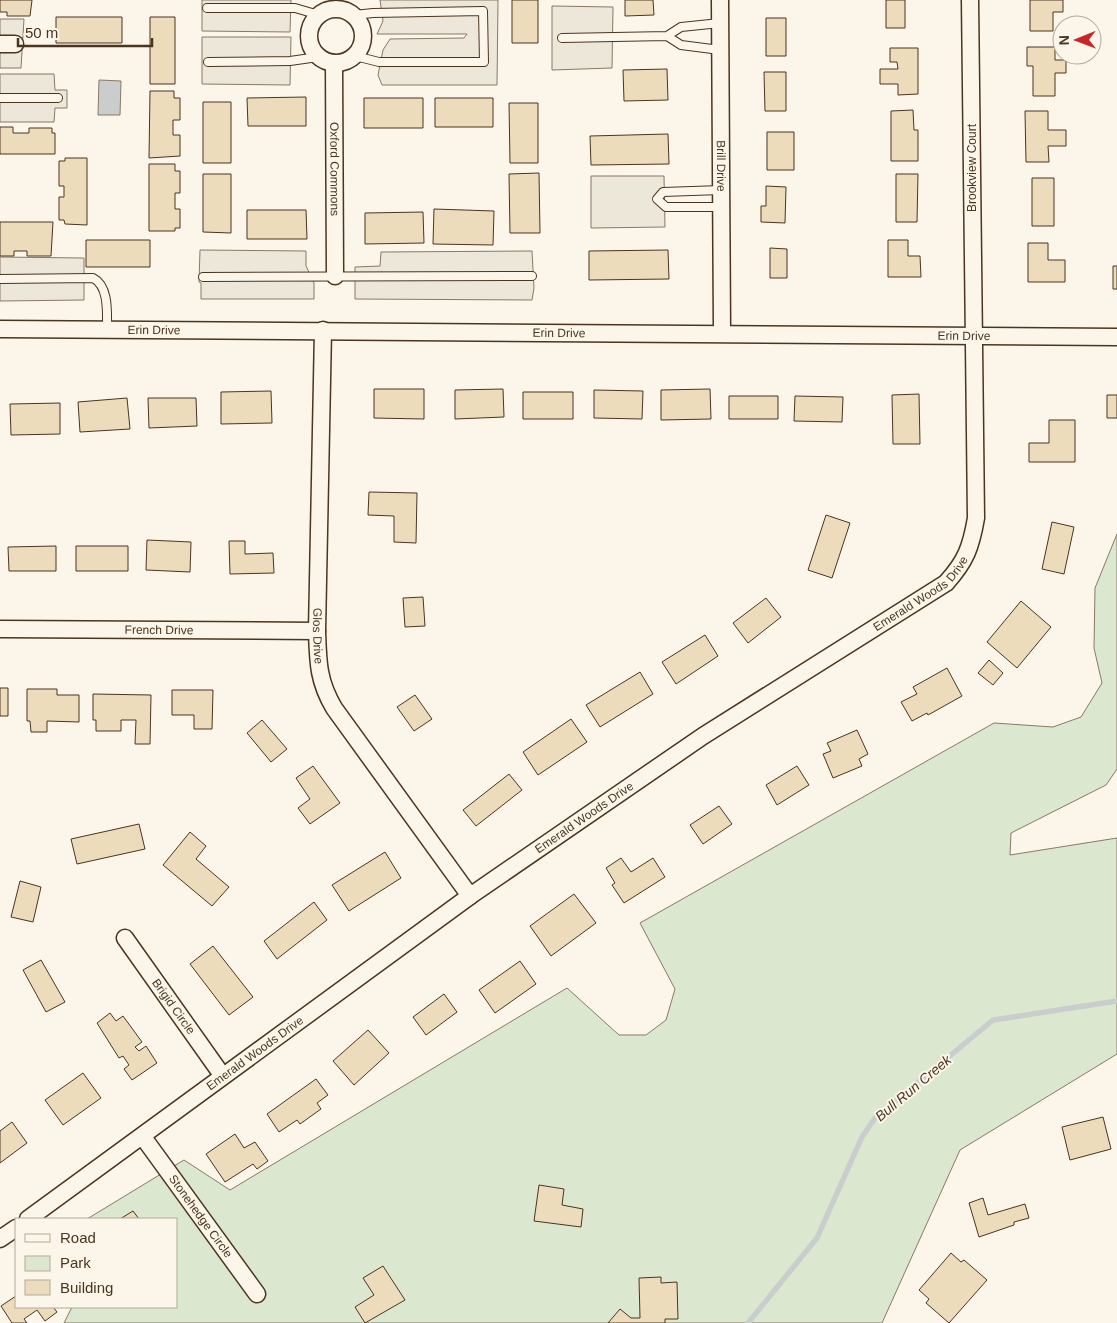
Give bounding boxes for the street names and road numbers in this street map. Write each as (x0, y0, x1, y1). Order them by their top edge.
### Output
street label: Oxford Commons (327, 122, 342, 216)
street label: Brookview Court (965, 123, 979, 212)
street label: Brill Drive (714, 140, 728, 192)
street label: Erin Drive (128, 323, 181, 337)
street label: Erin Drive (533, 326, 586, 340)
street label: Erin Drive (938, 329, 991, 343)
street label: Emerald Woods Drive (871, 553, 971, 634)
street label: Glos Drive (310, 608, 326, 665)
street label: French Drive (125, 623, 194, 637)
street label: Emerald Woods Drive (532, 779, 637, 856)
street label: Brigid Circle (149, 976, 198, 1037)
street label: Emerald Woods Drive (204, 1013, 306, 1093)
street label: Stonehedge Circle (166, 1172, 235, 1261)

